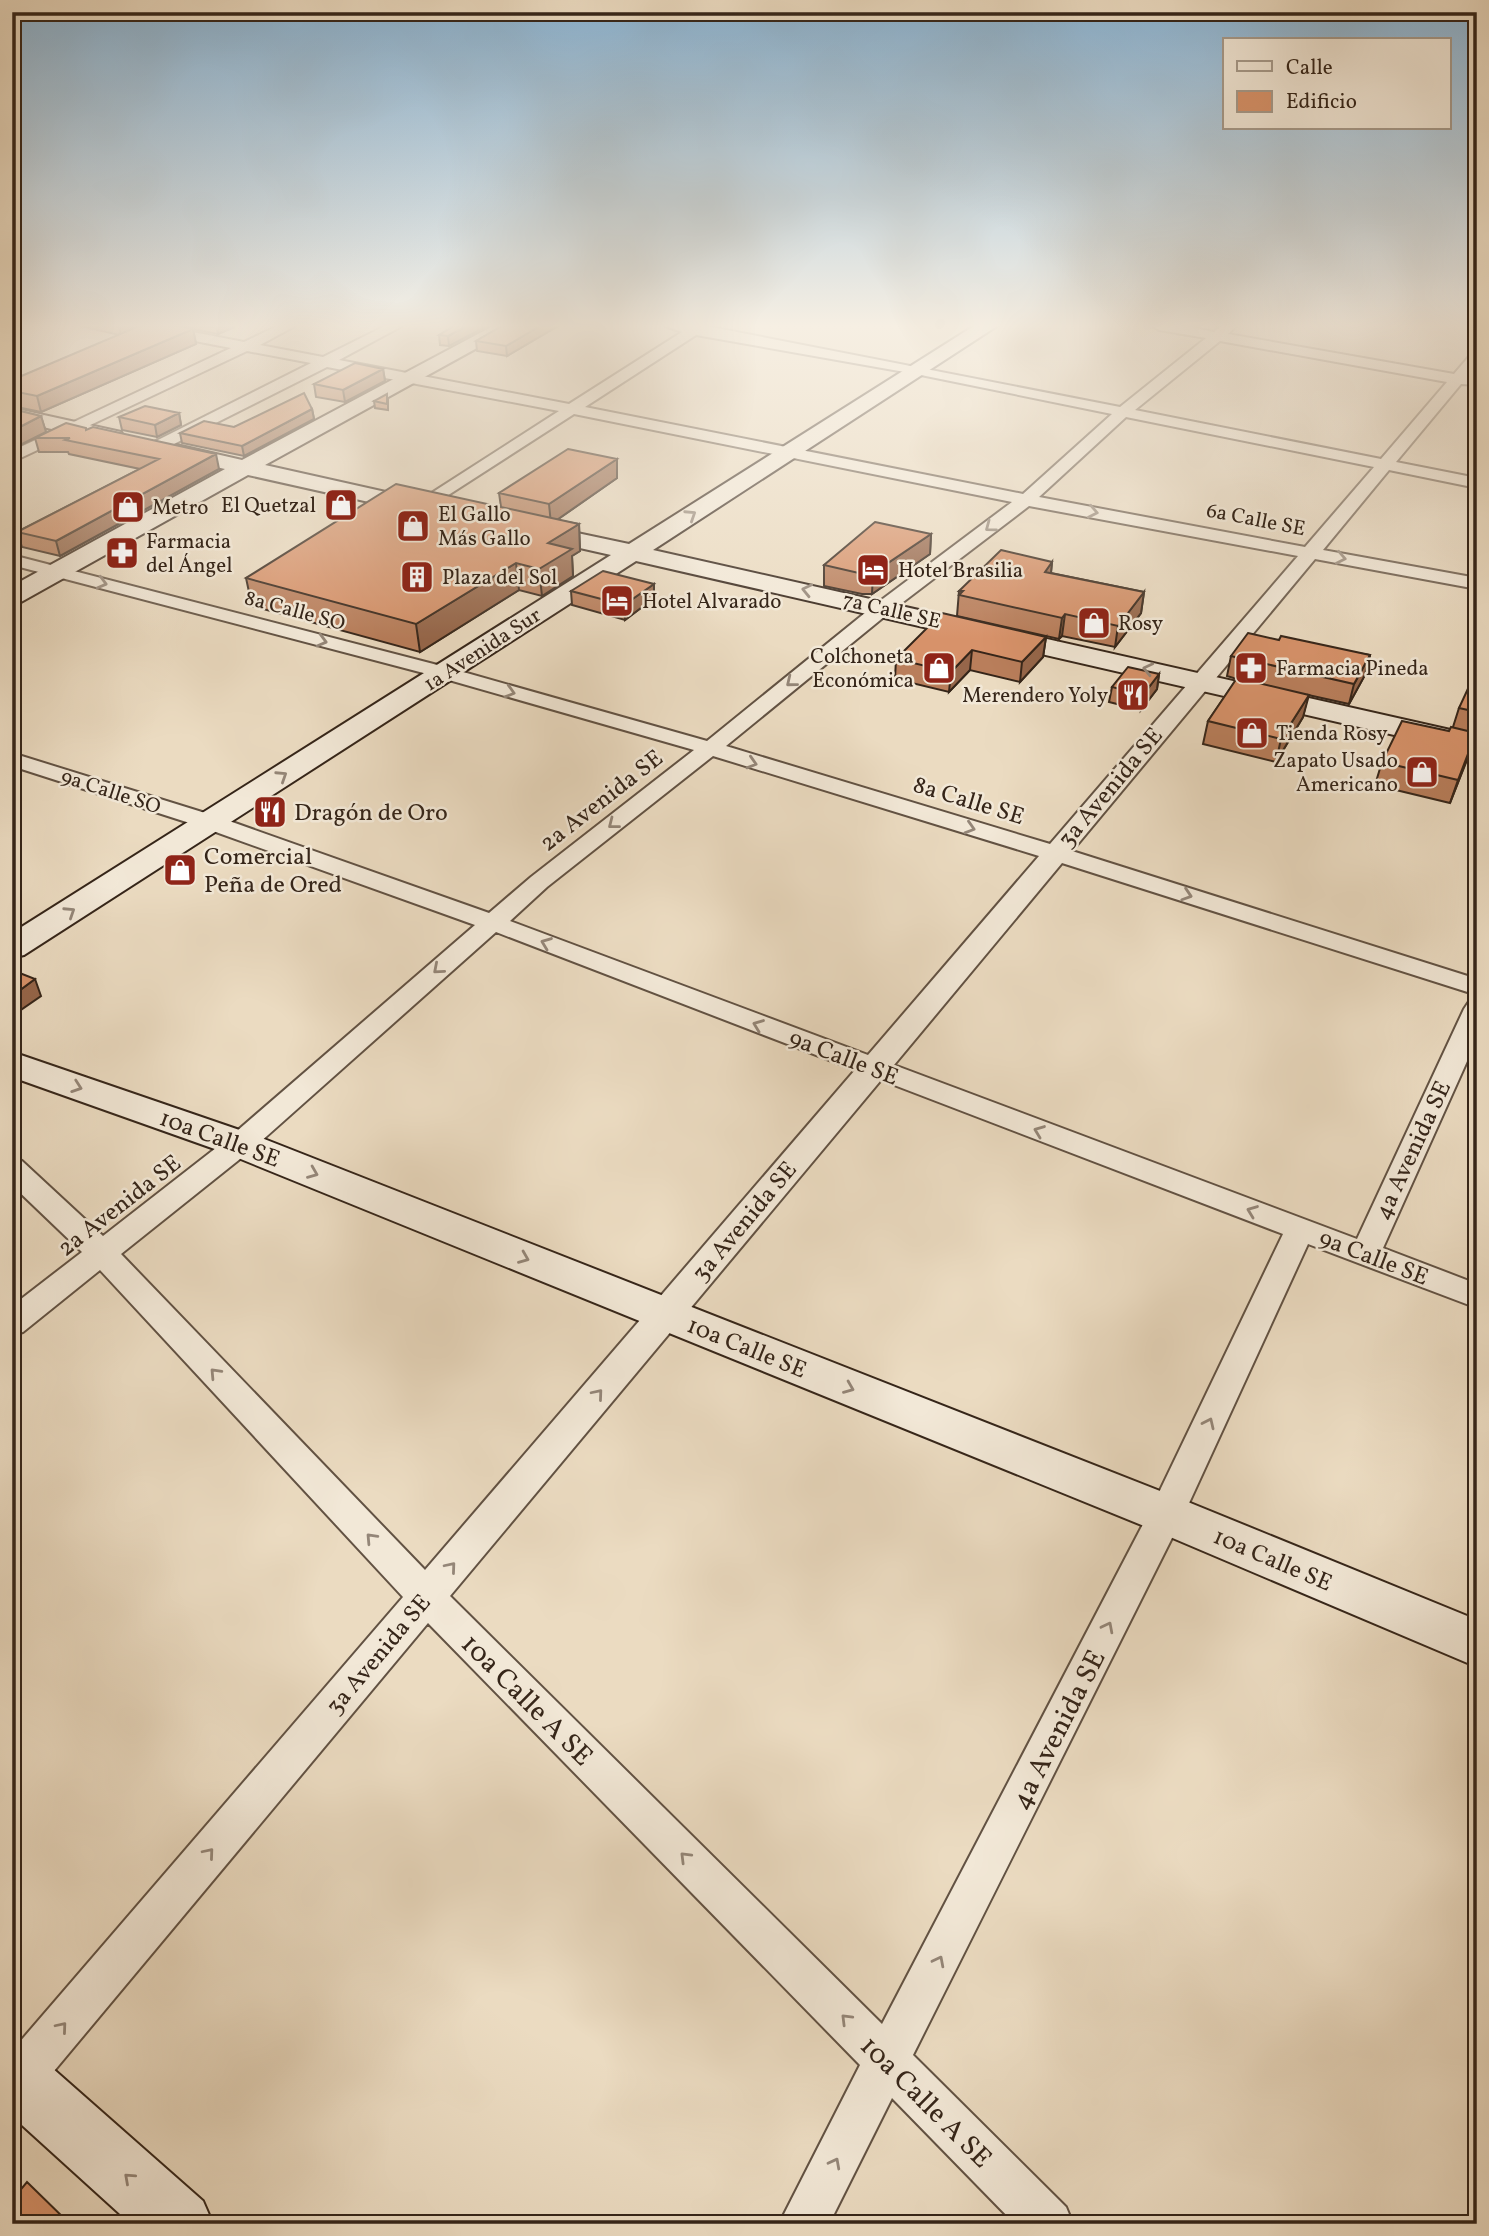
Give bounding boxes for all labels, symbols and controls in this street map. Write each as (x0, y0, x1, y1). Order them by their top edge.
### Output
legend (1223, 38, 1450, 130)
text: Calle (1286, 54, 1333, 83)
text: Edificio (1286, 88, 1357, 117)
shop icon: El Quetzal (322, 486, 360, 524)
shop icon: Metro (109, 488, 147, 526)
place label: El Quetzal (221, 492, 316, 521)
place label: Metro (152, 494, 208, 523)
street label: 6a Calle SE (1204, 497, 1308, 544)
place label: El Gallo Más Gallo (438, 501, 531, 554)
one-way arrow (1087, 504, 1099, 519)
shop icon: El Gallo Más Gallo (394, 507, 432, 545)
one-way arrow (683, 510, 696, 523)
one-way arrow (985, 519, 997, 532)
place label: Farmacia del Ángel (146, 528, 233, 581)
pharmacy icon: Farmacia del Ángel (103, 534, 141, 572)
one-way arrow (1335, 550, 1347, 565)
hotel icon: Hotel Brasilia (854, 551, 892, 589)
place label: Hotel Brasilia (898, 557, 1023, 586)
building icon: Plaza del Sol (398, 558, 436, 596)
place label: Plaza del Sol (442, 564, 557, 593)
one-way arrow (96, 575, 108, 589)
hotel icon: Hotel Alvarado (598, 582, 636, 620)
street label: 8a Calle SO (241, 584, 348, 639)
one-way arrow (801, 584, 813, 599)
street label: 7a Calle SE (840, 586, 944, 637)
place label: Hotel Alvarado (642, 588, 781, 617)
street label: 1a Avenida Sur (418, 601, 547, 699)
shop icon: Rosy (1075, 604, 1113, 642)
place label: Rosy (1118, 610, 1164, 639)
one-way arrow (316, 633, 328, 647)
place label: Colchoneta Económica (810, 643, 914, 696)
shop icon: Colchoneta Económica (920, 649, 958, 687)
pharmacy icon: Farmacia Pineda (1232, 649, 1270, 687)
place label: Farmacia Pineda (1276, 655, 1429, 684)
one-way arrow (1142, 663, 1154, 677)
one-way arrow (787, 674, 799, 687)
restaurant icon: Merendero Yoly (1114, 676, 1152, 714)
place label: Merendero Yoly (962, 682, 1109, 711)
one-way arrow (503, 684, 515, 698)
shop icon: Tienda Rosy (1233, 714, 1271, 752)
place label: Tienda Rosy (1276, 720, 1388, 749)
street label: 3a Avenida SE (1051, 721, 1172, 856)
street label: 2a Avenida SE (533, 742, 671, 861)
place label: Zapato Usado Americano (1273, 747, 1398, 800)
shop icon: Zapato Usado Americano (1403, 753, 1441, 791)
one-way arrow (745, 754, 757, 769)
street label: 9a Calle SO (57, 763, 164, 822)
street label: 8a Calle SE (909, 769, 1028, 835)
one-way arrow (275, 772, 288, 785)
restaurant icon: Dragón de Oro (251, 793, 289, 831)
place label: Dragón de Oro (294, 797, 448, 831)
one-way arrow (609, 816, 621, 829)
one-way arrow (963, 819, 975, 834)
place label: Comercial Peña de Ored (204, 841, 342, 903)
shop icon: Comercial Peña de Ored (161, 851, 199, 889)
one-way arrow (1180, 887, 1193, 901)
one-way arrow (62, 907, 75, 920)
one-way arrow (540, 938, 552, 952)
one-way arrow (433, 961, 446, 973)
one-way arrow (753, 1019, 765, 1033)
street label: 9a Calle SE (783, 1022, 903, 1095)
street label: 4a Avenida SE (1367, 1076, 1461, 1226)
one-way arrow (70, 1079, 82, 1093)
street label: 10a Calle SE (154, 1102, 284, 1177)
one-way arrow (1034, 1126, 1046, 1140)
street label: 2a Avenida SE (51, 1147, 189, 1266)
street label: 3a Avenida SE (685, 1155, 806, 1290)
one-way arrow (307, 1165, 319, 1179)
one-way arrow (1247, 1206, 1259, 1220)
street label: 9a Calle SE (1313, 1222, 1433, 1295)
one-way arrow (518, 1249, 530, 1263)
street label: 10a Calle SE (681, 1309, 811, 1388)
one-way arrow (210, 1368, 223, 1381)
one-way arrow (843, 1379, 855, 1393)
one-way arrow (590, 1389, 602, 1402)
one-way arrow (1200, 1418, 1214, 1430)
street label: 10a Calle SE (1207, 1521, 1337, 1601)
one-way arrow (367, 1533, 379, 1546)
one-way arrow (443, 1563, 455, 1576)
street label: 3a Avenida SE (319, 1588, 440, 1723)
one-way arrow (1100, 1622, 1114, 1634)
street label: 10a Calle A SE (451, 1626, 601, 1776)
street label: 4a Avenida SE (1002, 1643, 1116, 1817)
one-way arrow (201, 1849, 213, 1862)
one-way arrow (681, 1853, 694, 1866)
one-way arrow (930, 1956, 944, 1968)
one-way arrow (841, 2014, 854, 2027)
one-way arrow (54, 2022, 66, 2035)
street label: 10a Calle A SE (850, 2028, 1000, 2178)
one-way arrow (826, 2158, 840, 2170)
one-way arrow (124, 2174, 137, 2186)

